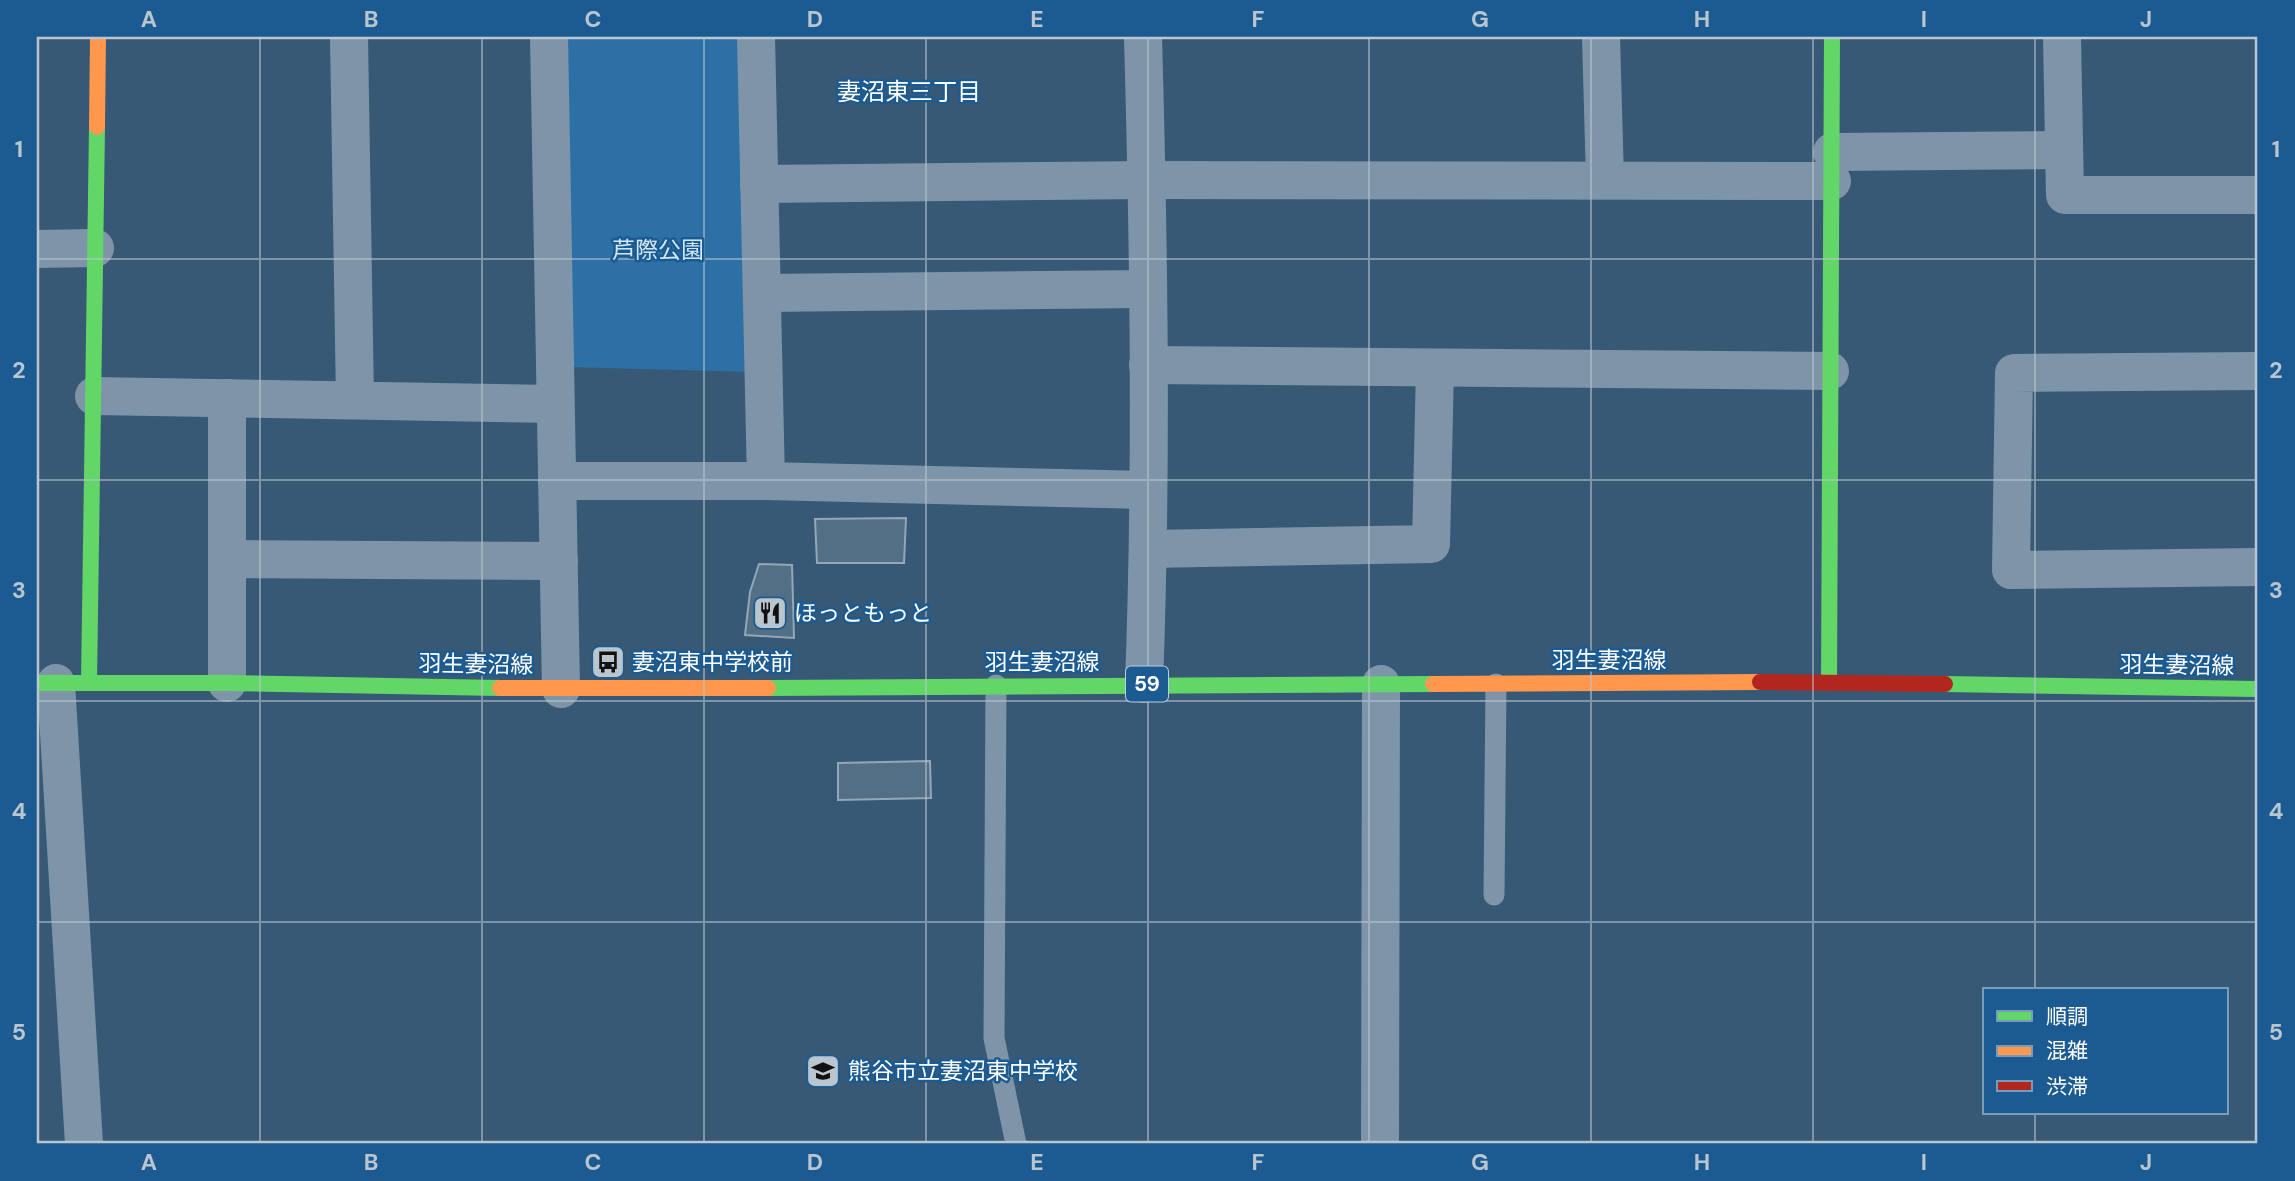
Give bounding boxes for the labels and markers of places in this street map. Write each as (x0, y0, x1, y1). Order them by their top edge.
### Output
restaurant icon: ほっともっと (751, 594, 789, 632)
place label: ほっともっと (794, 598, 932, 628)
bus stop icon: 妻沼東中学校前 (589, 643, 627, 681)
place label: 妻沼東中学校前 (632, 647, 793, 677)
school or university icon: 熊谷市立妻沼東中学校 (804, 1052, 842, 1090)
place label: 熊谷市立妻沼東中学校 (848, 1056, 1078, 1086)

